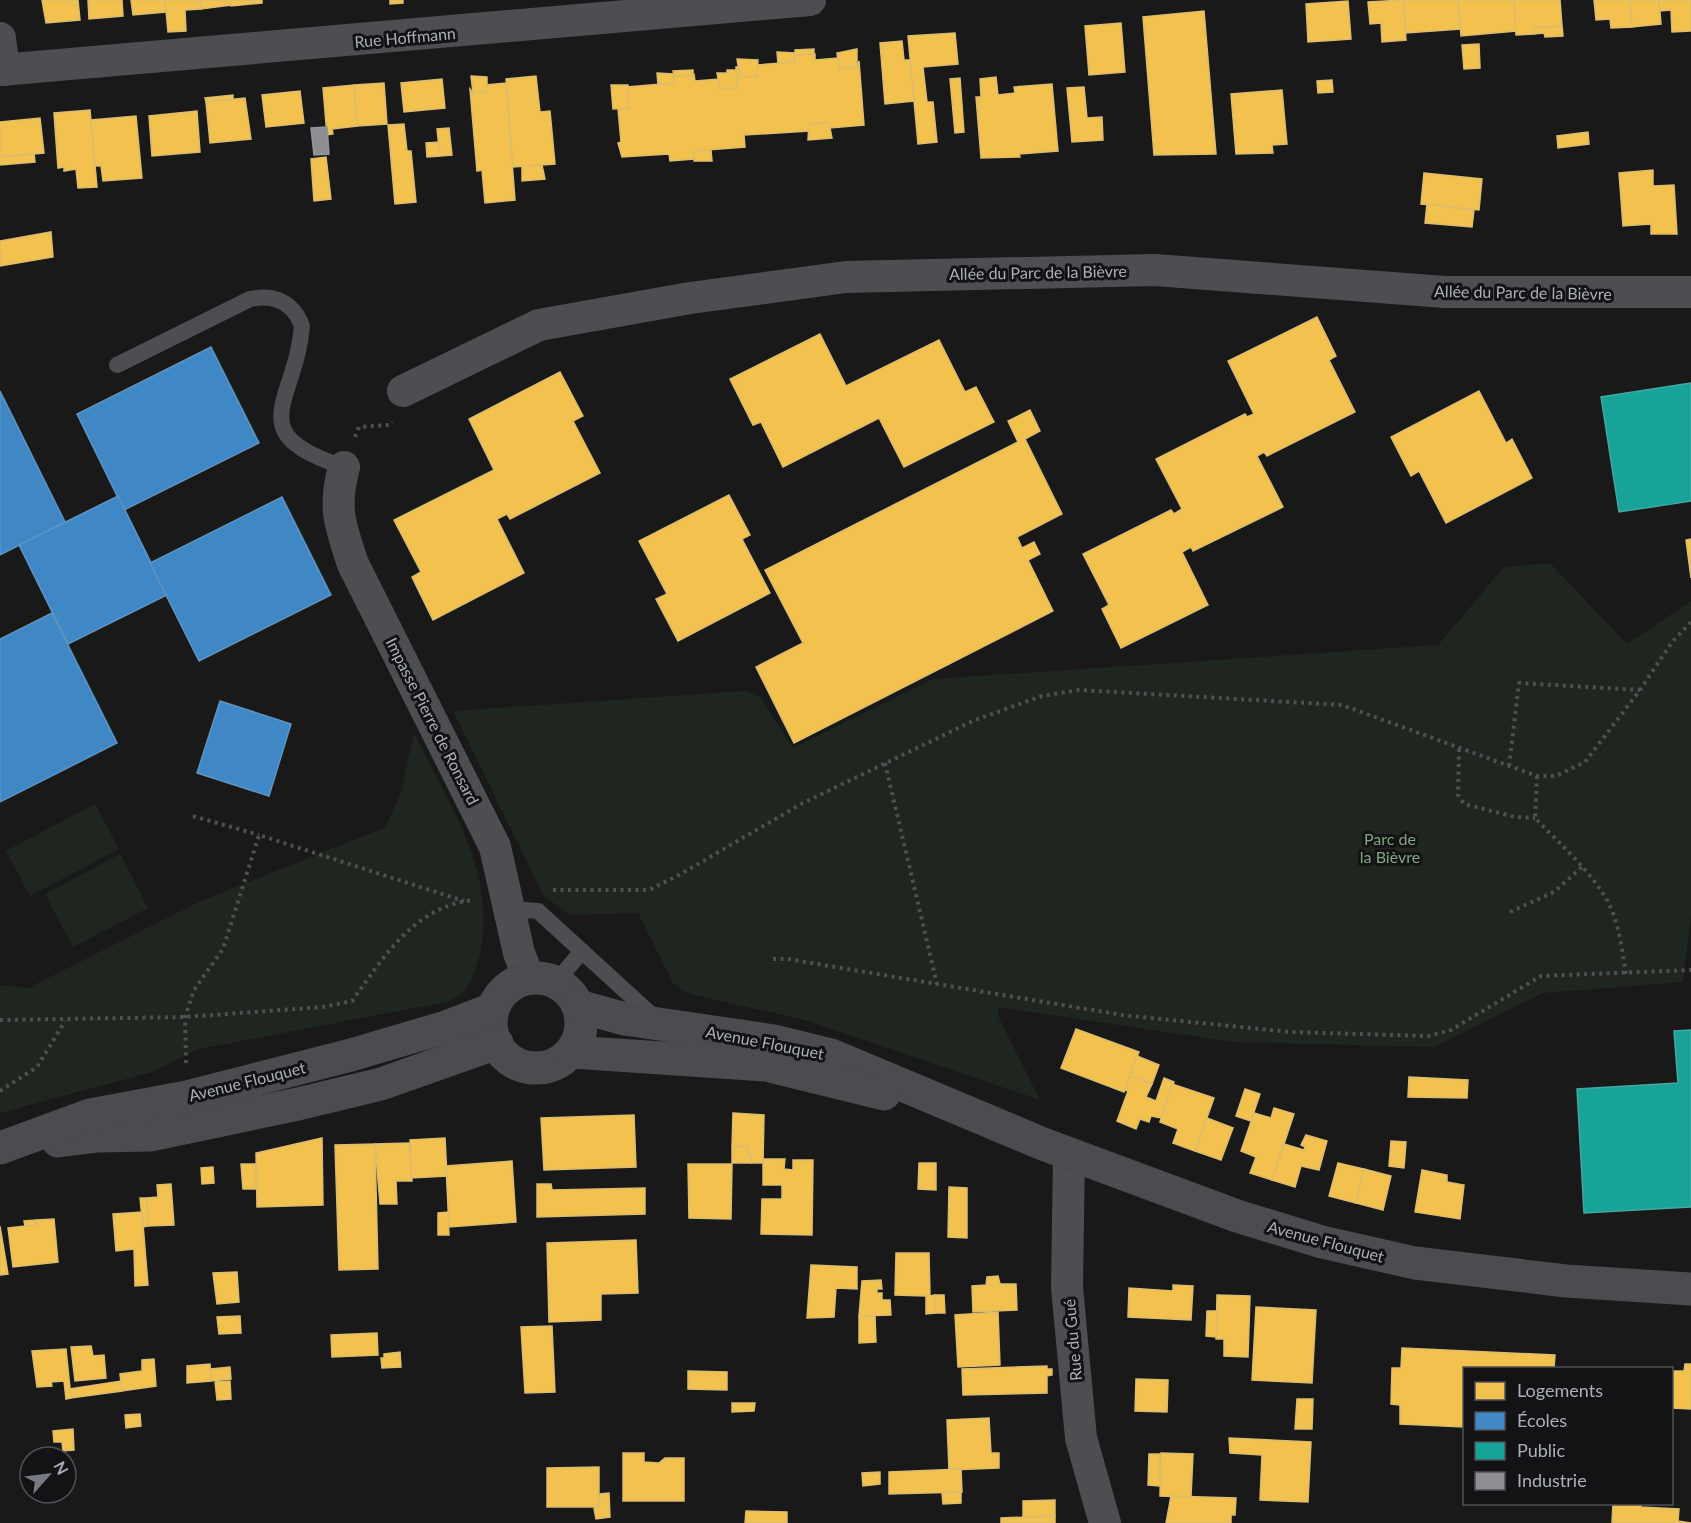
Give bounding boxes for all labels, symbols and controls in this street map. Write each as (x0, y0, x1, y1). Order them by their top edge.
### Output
street label: Rue Hoffmann (354, 23, 456, 51)
street label: Allée du Parc de la Bièvre (949, 261, 1127, 283)
street label: Allée du Parc de la Bièvre (1434, 281, 1612, 303)
street label: Impasse Pierre de Ronsard (383, 634, 483, 808)
park label: Parc de la Bièvre (1360, 829, 1420, 866)
street label: Avenue Flouquet (704, 1021, 826, 1063)
street label: Avenue Flouquet (187, 1057, 308, 1105)
street label: Avenue Flouquet (1266, 1216, 1387, 1266)
street label: Rue du Gué (1059, 1298, 1085, 1382)
legend (1463, 1367, 1673, 1505)
text: Logements (1517, 1379, 1603, 1401)
text: Écoles (1517, 1409, 1567, 1431)
text: Public (1517, 1439, 1565, 1461)
north arrow (18, 1445, 78, 1505)
text: N (50, 1458, 73, 1478)
text: Industrie (1517, 1469, 1587, 1491)

